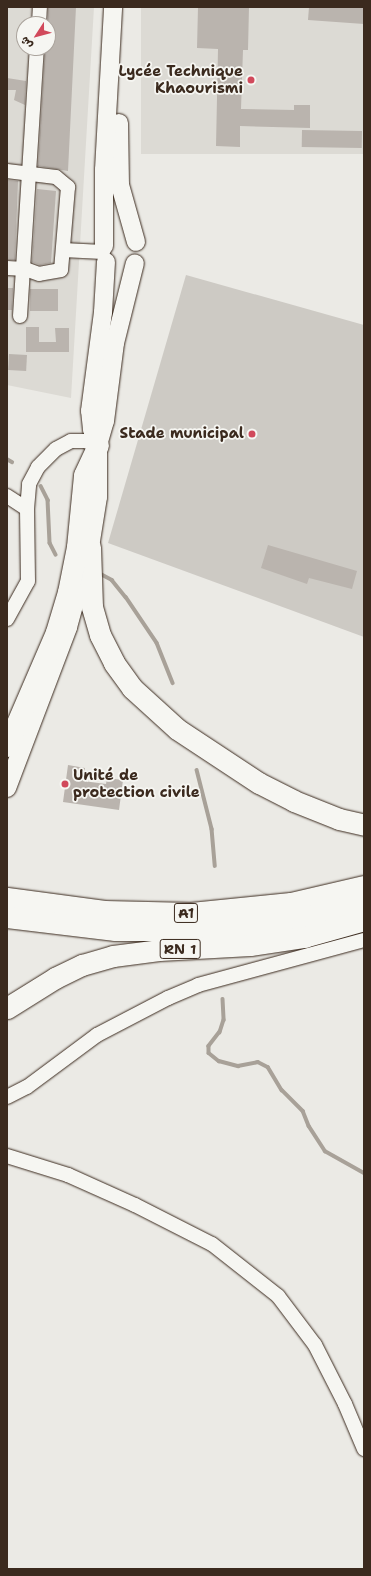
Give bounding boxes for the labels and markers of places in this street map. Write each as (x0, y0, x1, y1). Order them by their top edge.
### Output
place label: Lycée Technique Khaourismi (119, 62, 243, 97)
marker: Lycée Technique Khaourismi (246, 75, 256, 85)
place label: Stade municipal (120, 425, 244, 443)
marker: Stade municipal (247, 429, 257, 439)
place label: Unité de protection civile (73, 766, 200, 801)
marker: Unité de protection civile (60, 779, 70, 789)

